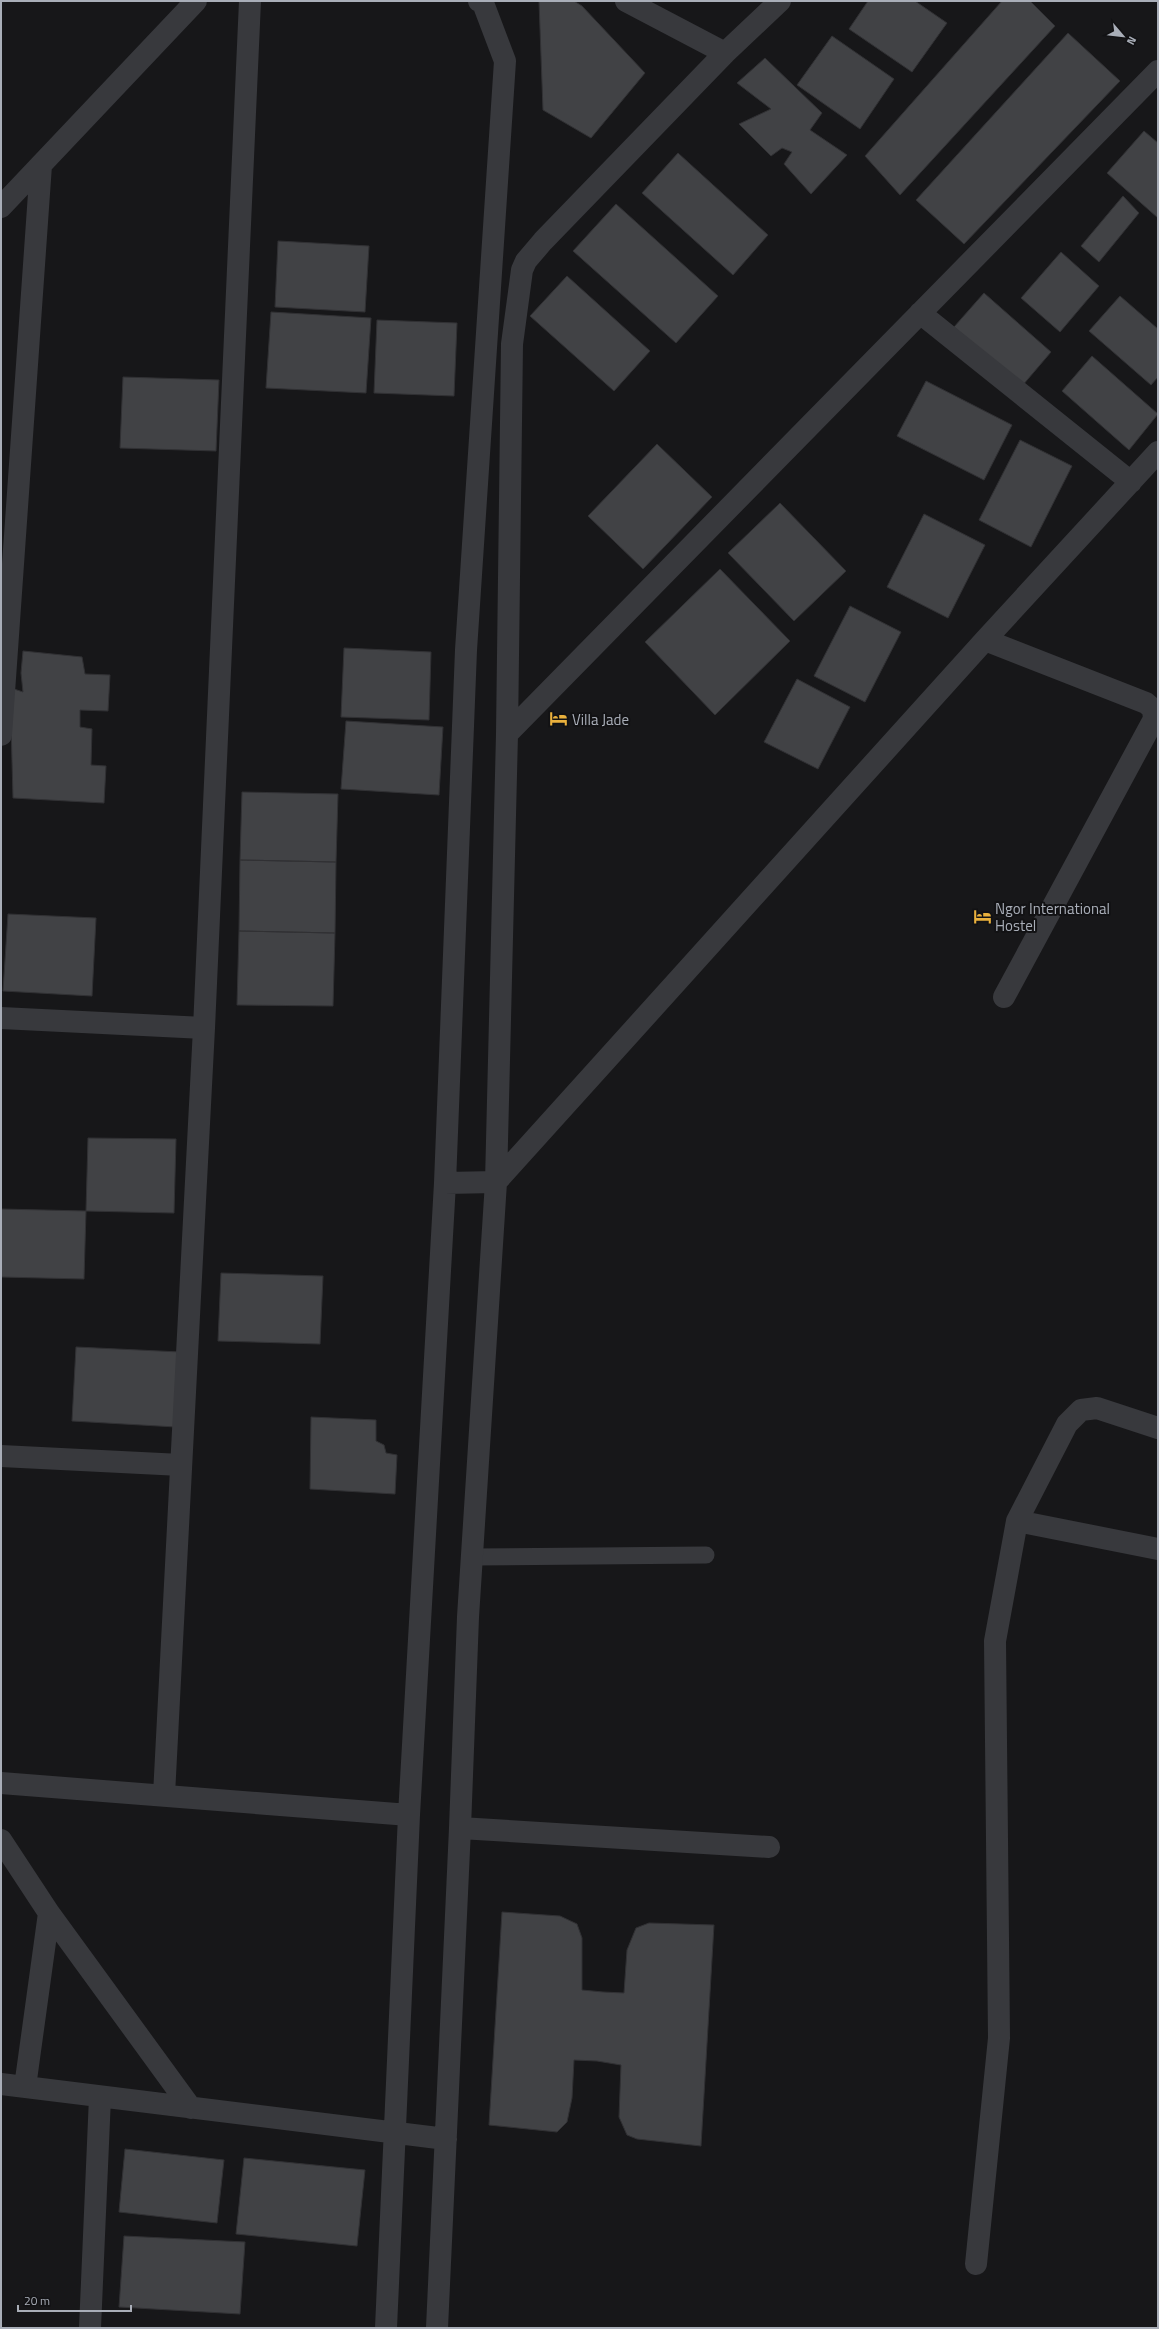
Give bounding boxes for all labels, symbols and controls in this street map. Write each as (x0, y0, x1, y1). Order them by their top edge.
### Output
north arrow (1103, 16, 1143, 56)
text: N (1123, 34, 1141, 48)
place label: Villa Jade (572, 708, 629, 731)
hotel icon: Villa Jade (549, 709, 569, 729)
place label: Ngor International Hostel (995, 897, 1110, 937)
hotel icon: Ngor International Hostel (972, 907, 992, 927)
scale bar (18, 2287, 131, 2313)
text: 20 m (24, 2291, 50, 2310)

